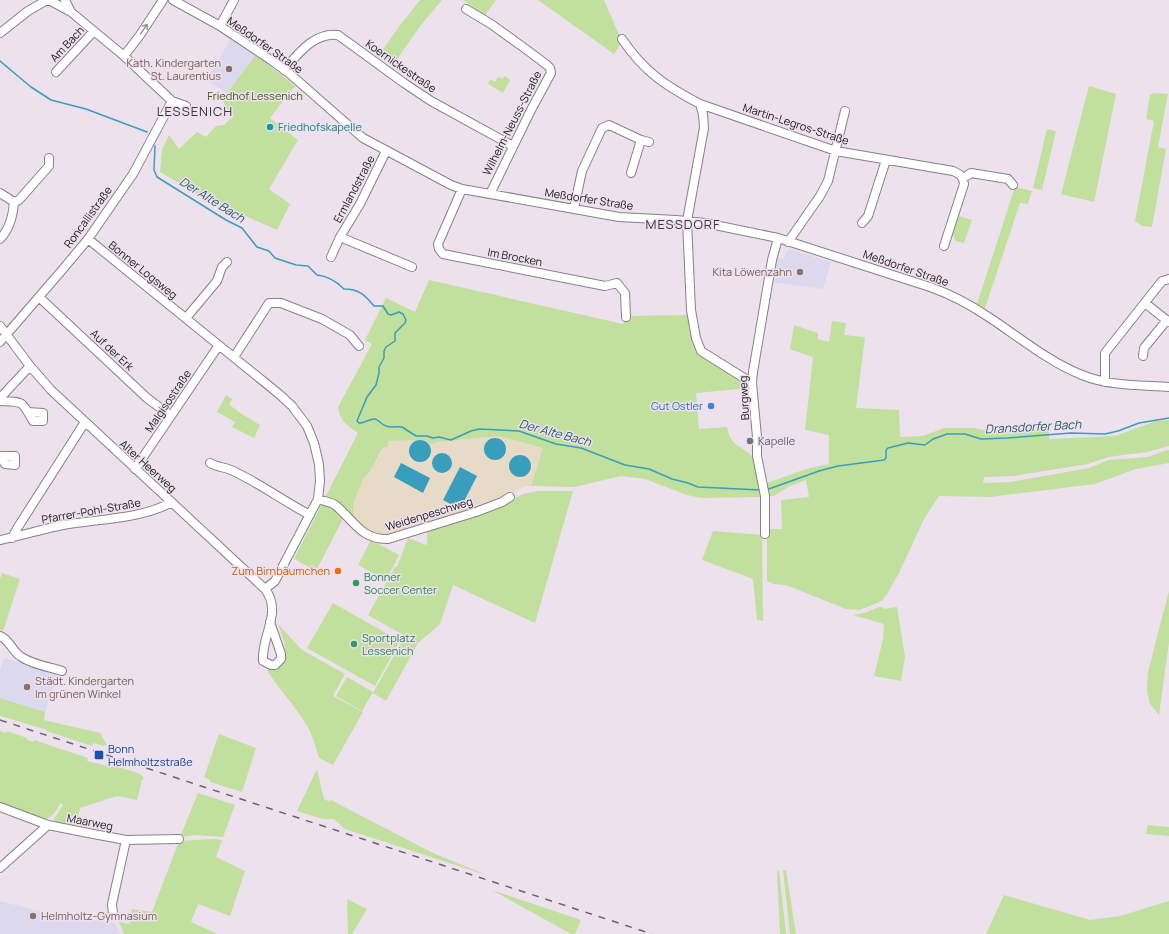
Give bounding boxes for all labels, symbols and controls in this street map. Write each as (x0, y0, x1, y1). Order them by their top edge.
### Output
street label: Meßdorfer Straße (224, 13, 307, 77)
street label: Am Bach (46, 22, 87, 65)
one-way arrow (140, 23, 148, 34)
street label: Koernickestraße (363, 36, 440, 96)
place label: Kath. Kindergarten St. Laurentius (127, 55, 221, 83)
marker: Kath. Kindergarten St. Laurentius (224, 64, 234, 74)
street label: Wilhelm-Neuss-Straße (479, 67, 545, 178)
park label: Friedhof Lessenich (207, 88, 303, 103)
street label: Martin-Legros-Straße (741, 99, 852, 148)
district label: LESSENICH (157, 102, 233, 120)
place label: Friedhofskapelle (278, 119, 362, 134)
marker: Friedhofskapelle (265, 122, 275, 132)
street label: Ermlandstraße (329, 152, 378, 225)
water label: Der Alte Bach (176, 173, 249, 227)
street label: Roncallistraße (60, 182, 115, 251)
street label: Meßdorfer Straße (544, 184, 635, 213)
district label: MESSDORF (645, 215, 721, 233)
street label: Bonner Logsweg (106, 237, 181, 302)
street label: Im Brocken (486, 244, 544, 269)
street label: Meßdorfer Straße (861, 246, 951, 289)
place label: Kita Löwenzahn (713, 264, 792, 279)
marker: Kita Löwenzahn (795, 267, 805, 277)
street label: Auf der Erk (87, 326, 138, 374)
street label: Malgisostraße (141, 366, 194, 435)
street label: Burgweg (735, 375, 752, 421)
place label: Gut Ostler (651, 398, 703, 413)
marker: Gut Ostler (706, 401, 716, 411)
water label: Der Alte Bach (517, 415, 594, 451)
water label: Dransdorfer Bach (984, 415, 1082, 438)
place label: Kapelle (758, 433, 796, 448)
street label: Alter Heerweg (117, 436, 180, 495)
marker: Kapelle (745, 436, 755, 446)
street label: Weidenpeschweg (383, 493, 474, 534)
street label: Pfarrer-Pohl-Straße (40, 494, 142, 527)
place label: Zum Birnbäumchen (232, 563, 330, 578)
marker: Zum Birnbäumchen (333, 566, 343, 576)
place label: Bonner Soccer Center (364, 569, 437, 597)
marker: Bonner Soccer Center (351, 578, 361, 588)
place label: Sportplatz Lessenich (362, 630, 416, 658)
marker: Sportplatz Lessenich (349, 639, 359, 649)
place label: Städt. Kindergarten Im grünen Winkel (35, 673, 134, 701)
marker: Städt. Kindergarten Im grünen Winkel (22, 682, 32, 692)
place label: Bonn Helmholtzstraße (108, 741, 193, 769)
marker: Bonn Helmholtzstraße (93, 749, 105, 761)
street label: Maarweg (66, 810, 114, 833)
place label: Helmholtz-Gymnasium (41, 908, 157, 923)
marker: Helmholtz-Gymnasium (28, 911, 38, 921)

